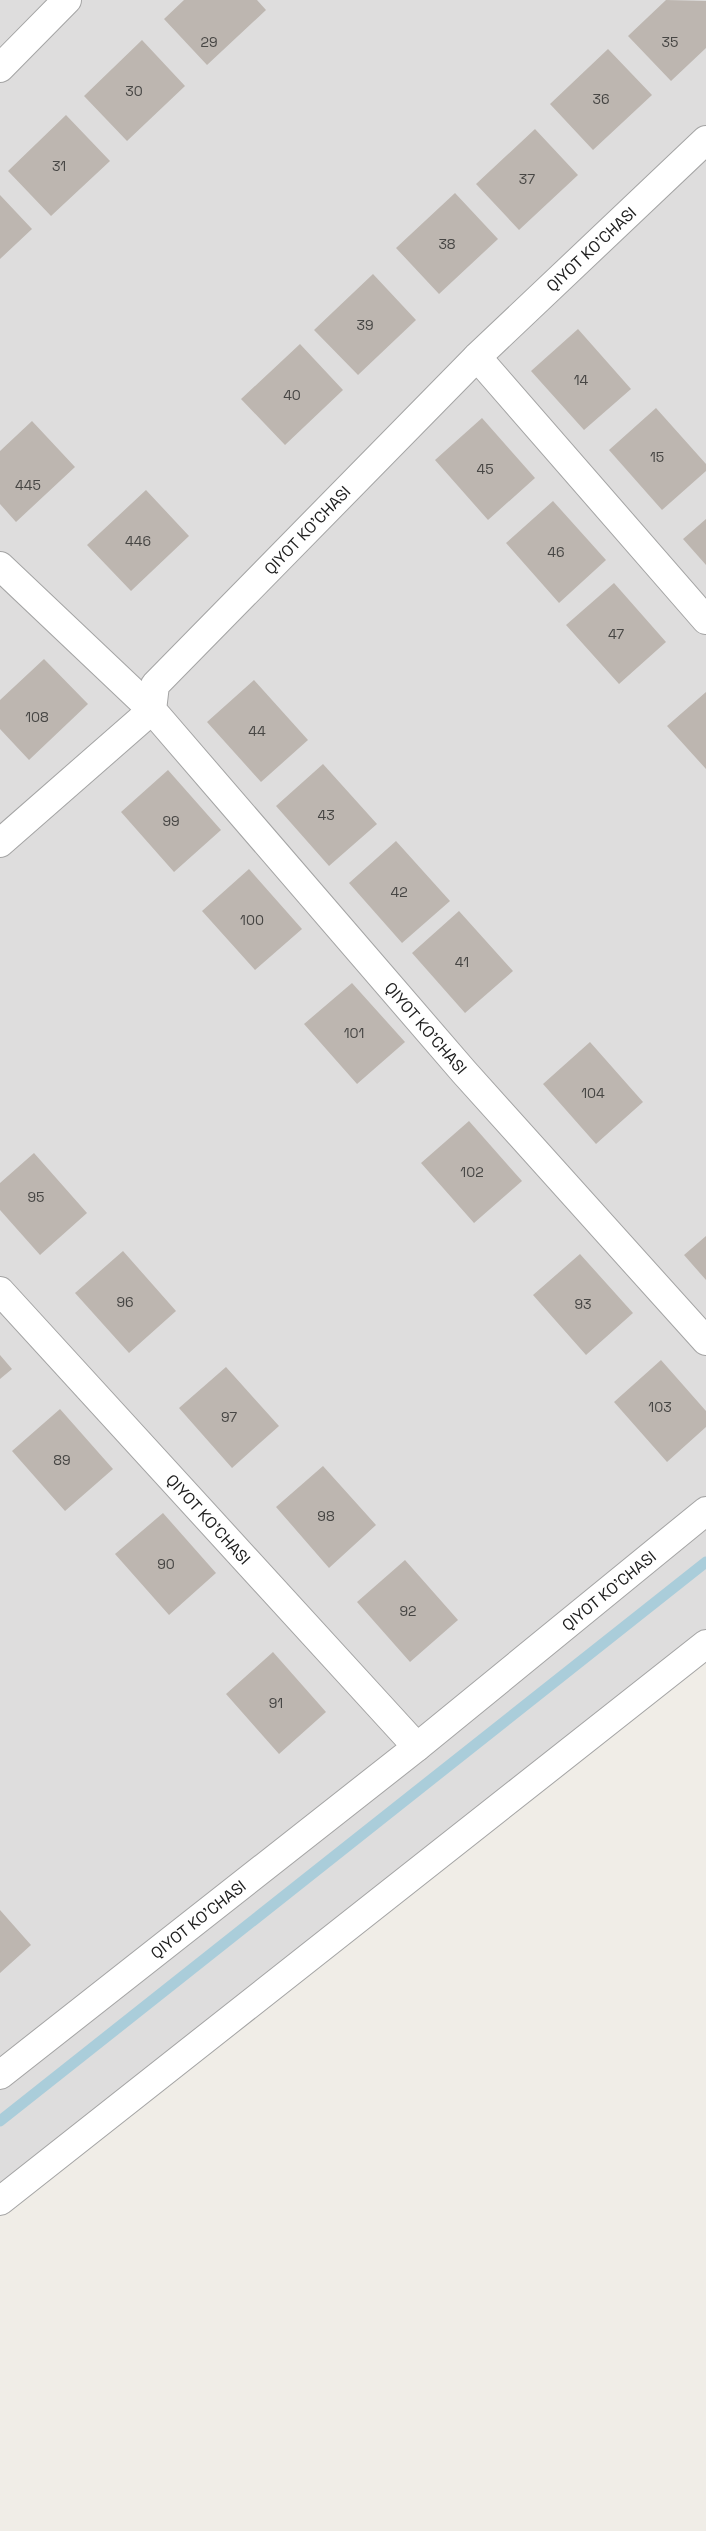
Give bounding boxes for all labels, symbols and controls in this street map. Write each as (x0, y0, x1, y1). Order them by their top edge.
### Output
house number: 29 (201, 33, 217, 51)
house number: 35 (662, 33, 678, 51)
house number: 30 (125, 82, 143, 100)
house number: 36 (592, 90, 610, 108)
house number: 31 (52, 157, 66, 175)
house number: 37 (519, 170, 535, 188)
street label: QIYOT KO'CHASI (542, 202, 641, 296)
house number: 38 (438, 235, 456, 253)
house number: 39 (356, 316, 374, 334)
house number: 14 (574, 371, 589, 389)
house number: 40 (283, 386, 301, 404)
house number: 15 (650, 448, 664, 466)
house number: 45 (476, 460, 494, 478)
house number: 445 (15, 476, 41, 494)
street label: QIYOT KO'CHASI (260, 482, 355, 579)
house number: 446 (125, 532, 151, 550)
house number: 46 (547, 543, 565, 561)
house number: 47 (608, 625, 624, 643)
house number: 108 (25, 708, 49, 726)
house number: 44 (248, 722, 266, 740)
house number: 43 (317, 806, 335, 824)
house number: 99 (162, 812, 180, 830)
house number: 42 (390, 883, 408, 901)
house number: 100 (240, 911, 264, 929)
house number: 41 (455, 953, 469, 971)
street label: QIYOT KO'CHASI (380, 978, 471, 1079)
house number: 101 (344, 1024, 364, 1042)
house number: 104 (581, 1084, 605, 1102)
house number: 102 (460, 1163, 484, 1181)
house number: 95 (28, 1188, 44, 1206)
house number: 96 (116, 1293, 134, 1311)
house number: 93 (574, 1295, 592, 1313)
house number: 103 (648, 1398, 672, 1416)
house number: 97 (221, 1408, 237, 1426)
house number: 89 (53, 1451, 71, 1469)
street label: QIYOT KO'CHASI (161, 1470, 255, 1569)
house number: 98 (317, 1507, 335, 1525)
street label: QIYOT KO'CHASI (558, 1546, 660, 1636)
house number: 90 (157, 1555, 175, 1573)
house number: 92 (399, 1602, 417, 1620)
house number: 91 (269, 1694, 283, 1712)
street label: QIYOT KO'CHASI (146, 1876, 250, 1964)

